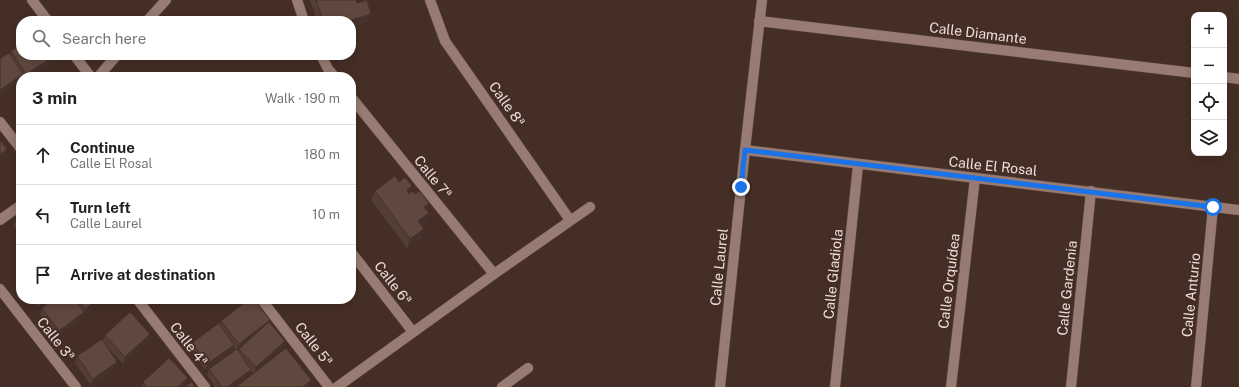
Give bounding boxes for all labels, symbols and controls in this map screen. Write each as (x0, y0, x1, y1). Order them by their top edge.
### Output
map controls (1191, 12, 1227, 156)
button: + (1191, 12, 1227, 48)
search box (16, 16, 356, 60)
street label: Calle Diamante (928, 19, 1028, 47)
icon: search (30, 27, 52, 49)
text: Search here (62, 30, 146, 47)
button: − (1191, 48, 1227, 84)
street label: Calle 8ª (486, 78, 528, 130)
button: locate (1191, 84, 1227, 120)
text: 3 min (32, 88, 77, 108)
text: Walk · 190 m (265, 91, 340, 106)
button: layers (1191, 120, 1227, 156)
text: Continue (70, 139, 135, 156)
icon: ahead (32, 144, 54, 166)
text: 180 m (304, 147, 340, 162)
street label: Calle 7ª (411, 152, 455, 202)
street label: Calle El Rosal (948, 153, 1038, 179)
text: Calle El Rosal (70, 156, 152, 171)
route end (732, 178, 750, 196)
route start (1204, 198, 1222, 216)
text: Turn left (70, 199, 131, 216)
icon: left (32, 204, 54, 226)
text: 10 m (312, 207, 340, 222)
text: Calle Laurel (70, 216, 142, 231)
street label: Calle Laurel (707, 227, 731, 307)
street label: Calle Gladiola (820, 228, 846, 320)
street label: Calle Orquídea (935, 232, 963, 330)
street label: Calle Gardenia (1054, 240, 1080, 336)
street label: Calle Anturio (1179, 252, 1203, 338)
street label: Calle 6ª (371, 258, 415, 308)
icon: arrive (32, 264, 54, 286)
text: Arrive at destination (70, 266, 215, 283)
street label: Calle 3ª (34, 314, 78, 364)
street label: Calle 4ª (167, 319, 211, 369)
street label: Calle 5ª (292, 319, 336, 369)

